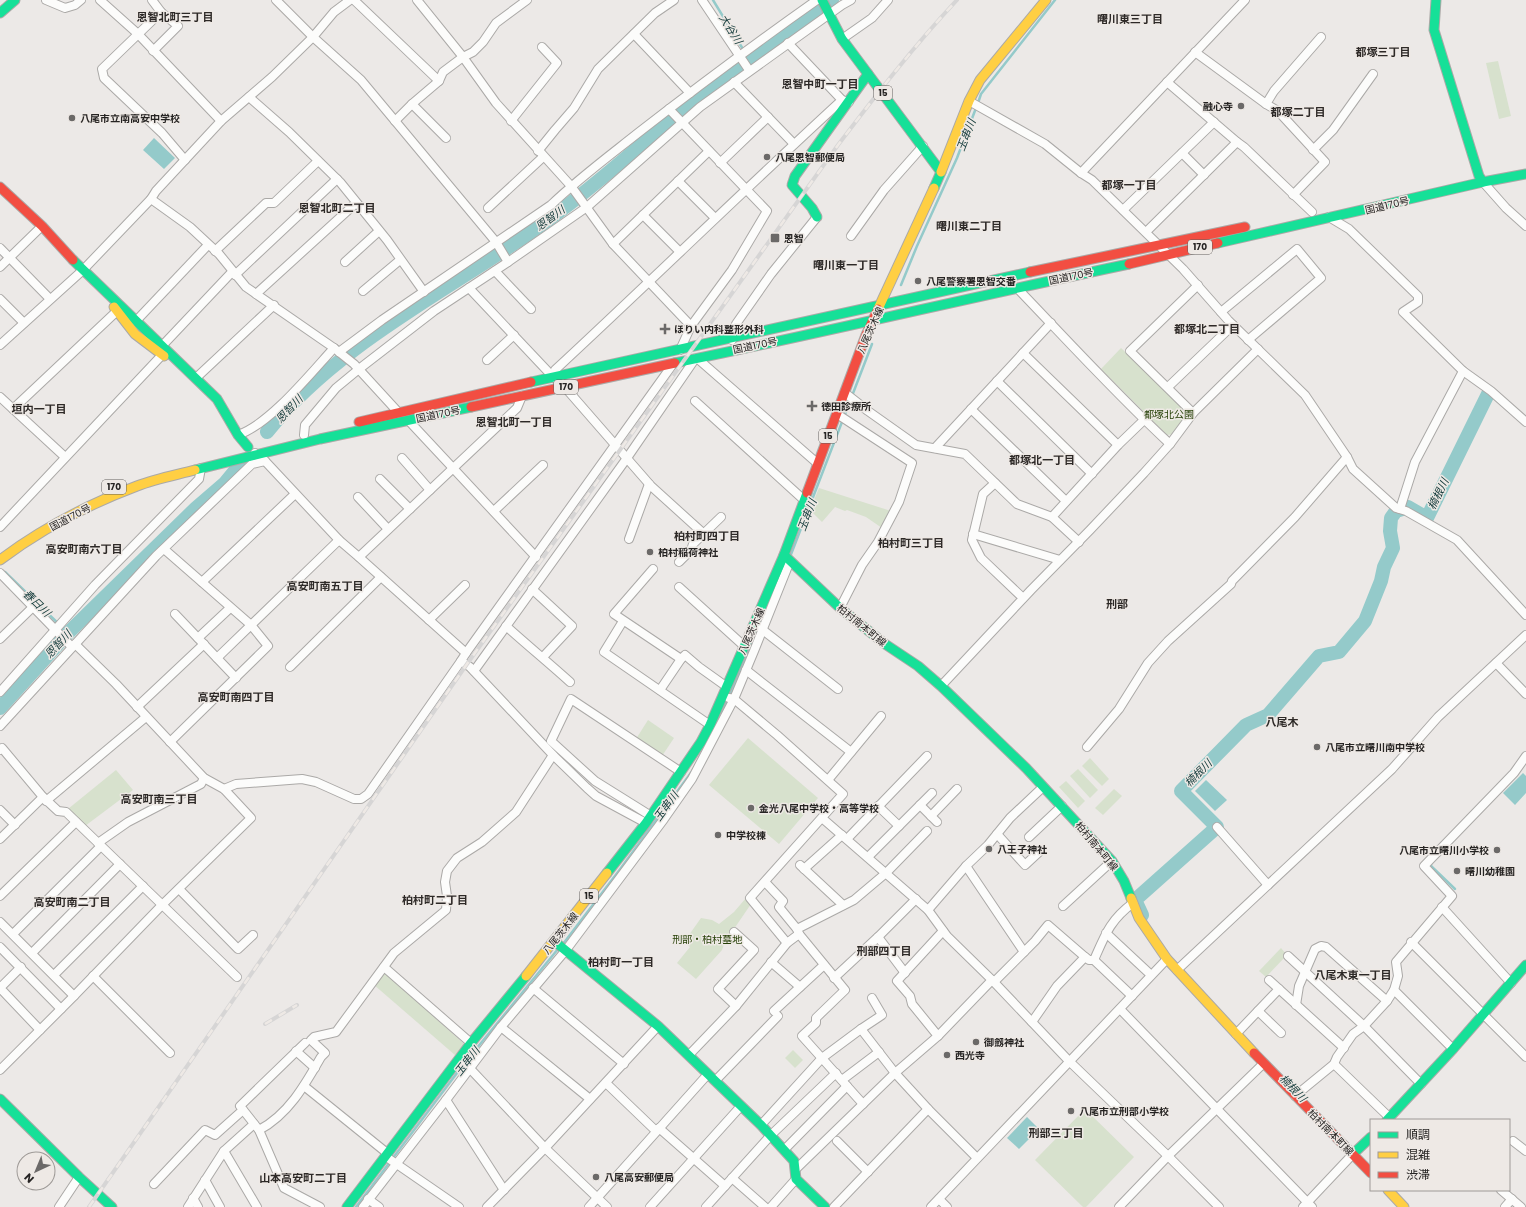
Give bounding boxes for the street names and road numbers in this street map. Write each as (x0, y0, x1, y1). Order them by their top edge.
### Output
road number: 15 (874, 86, 892, 100)
street label: 国道170号 (1364, 193, 1411, 218)
road number: 170 (1188, 240, 1212, 254)
street label: 国道170号 (1048, 264, 1095, 288)
street label: 八尾茨木線 (853, 304, 887, 356)
street label: 国道170号 (732, 333, 779, 357)
road number: 170 (554, 380, 578, 394)
street label: 国道170号 (415, 402, 462, 426)
road number: 15 (819, 429, 837, 443)
road number: 170 (102, 480, 126, 494)
street label: 国道170号 (47, 500, 94, 535)
street label: 柏村南本町線 (834, 601, 890, 650)
street label: 八尾茨木線 (734, 605, 768, 657)
street label: 柏村南本町線 (1072, 819, 1122, 874)
road number: 15 (580, 889, 598, 903)
street label: 八尾茨木線 (539, 909, 582, 957)
street label: 柏村南本町線 (1304, 1106, 1357, 1159)

